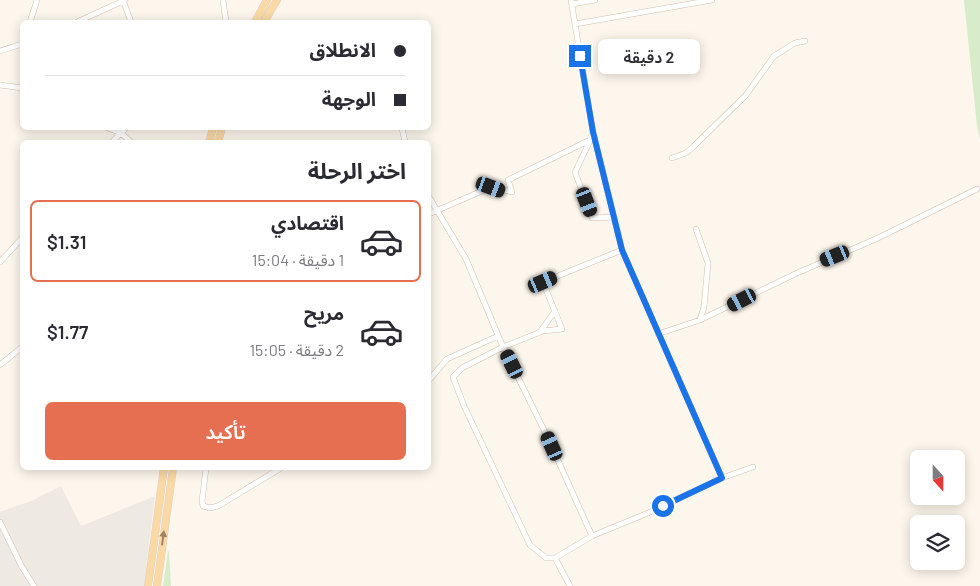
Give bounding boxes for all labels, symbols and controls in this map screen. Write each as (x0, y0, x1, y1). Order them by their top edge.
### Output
text: الانطلاق (310, 38, 376, 61)
callout: 2 دقيقة (598, 38, 700, 74)
route end (569, 45, 591, 67)
text: 2 دقيقة (624, 47, 674, 66)
text: الوجهة (322, 87, 376, 110)
text: اختر الرحلة (308, 157, 406, 183)
car (474, 175, 507, 199)
car (574, 185, 599, 219)
text: اقتصادي (271, 211, 344, 234)
icon: car (359, 219, 404, 264)
text: $1.31 (47, 230, 86, 253)
car (818, 243, 851, 269)
text: 1 دقيقة · 15:04 (252, 250, 344, 269)
car (526, 269, 559, 295)
car (725, 287, 758, 313)
text: مريح (304, 301, 344, 324)
icon: car (359, 309, 404, 354)
text: $1.77 (47, 320, 88, 343)
text: 2 دقيقة · 15:05 (249, 340, 344, 359)
car (498, 347, 525, 381)
button: تأكيد (45, 402, 406, 460)
car (539, 429, 564, 463)
north arrow (910, 450, 965, 505)
map controls (910, 450, 965, 570)
route start (652, 495, 674, 517)
button: layers (910, 515, 965, 570)
one-way arrow (160, 529, 168, 545)

